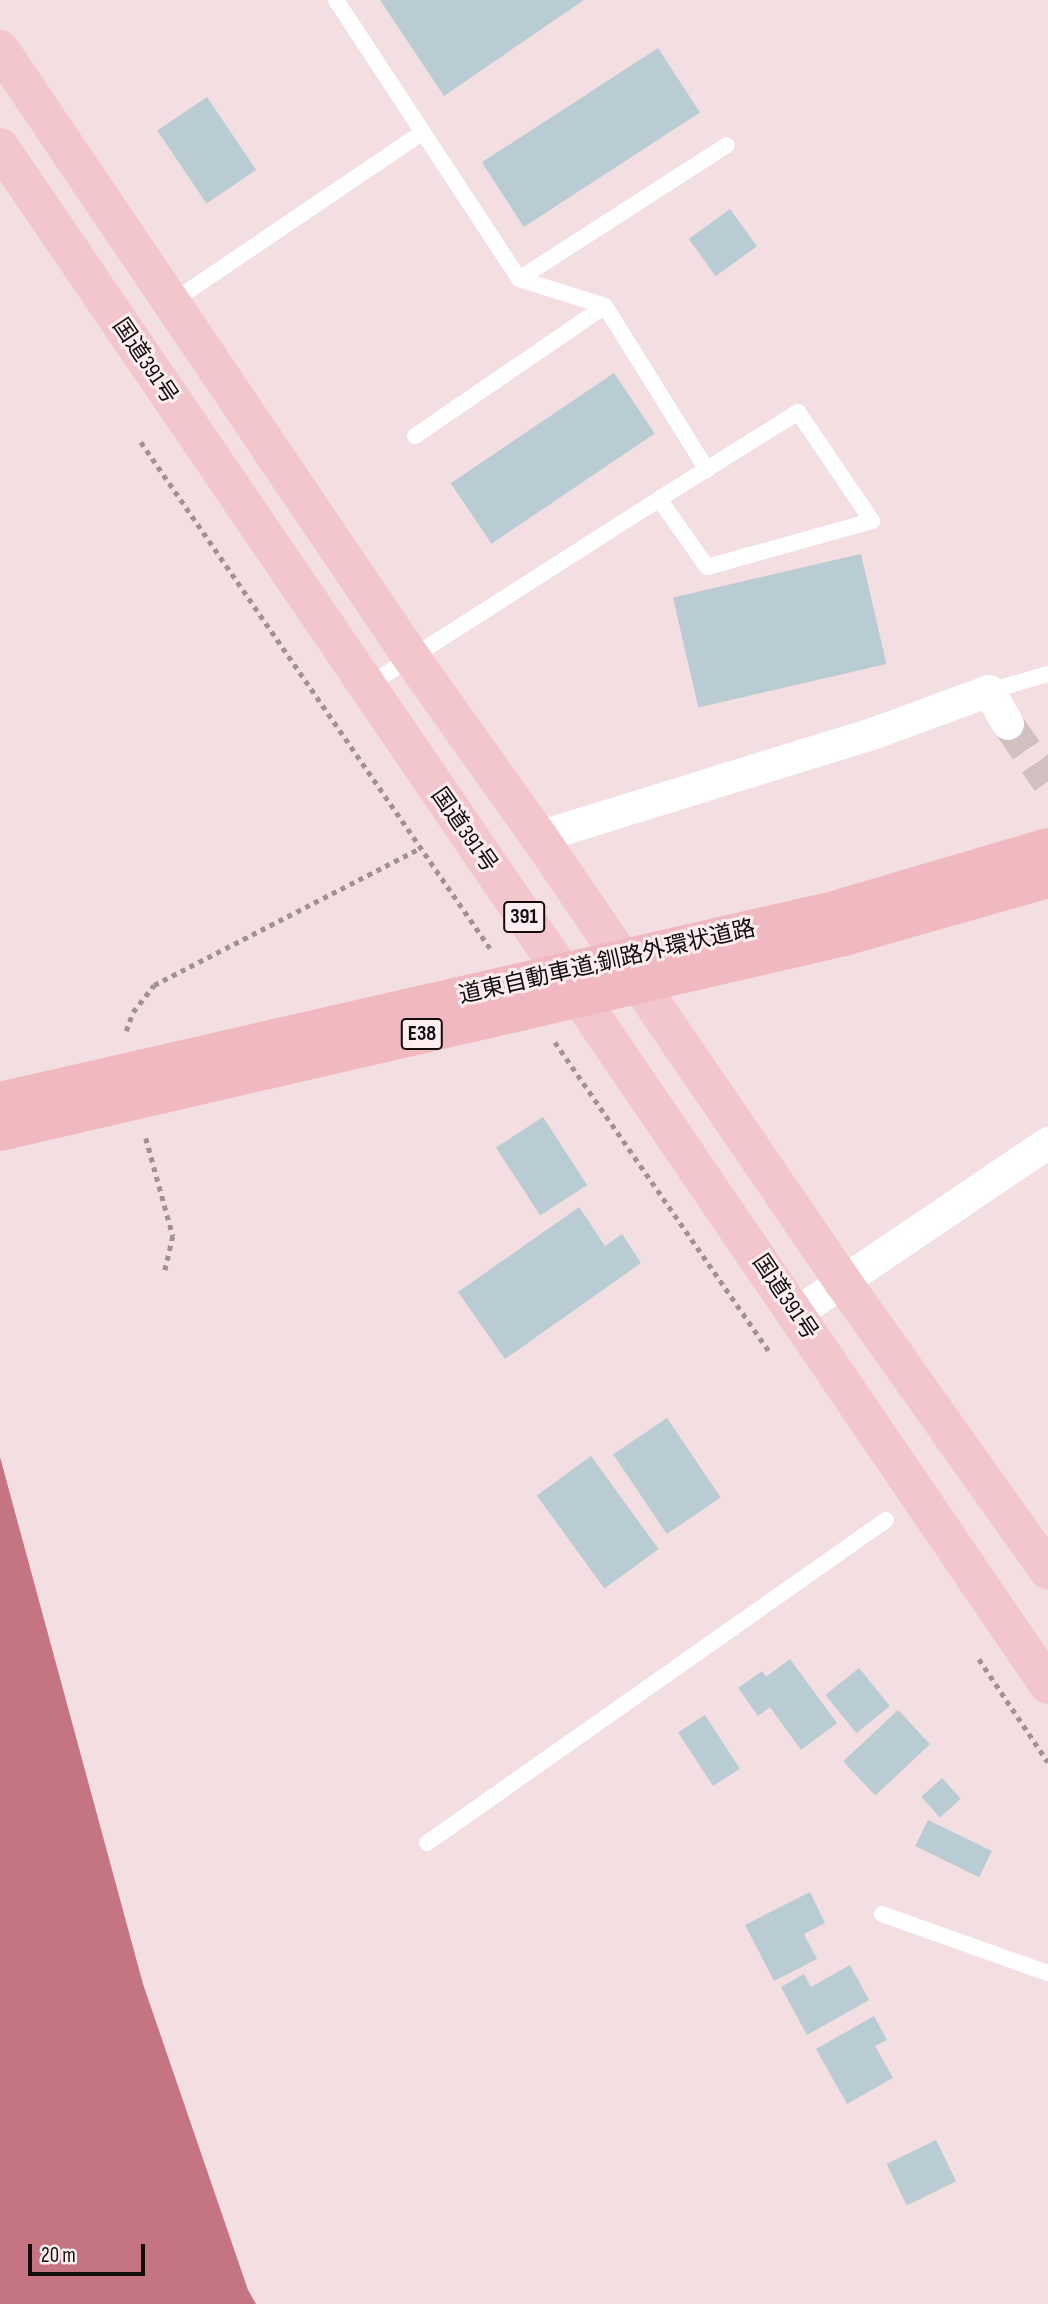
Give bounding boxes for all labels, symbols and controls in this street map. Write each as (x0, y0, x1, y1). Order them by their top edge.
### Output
street label: 国道391号 (106, 313, 184, 409)
street label: 国道391号 (425, 782, 503, 878)
road number: 391 (503, 900, 545, 934)
street label: 道東自動車道;釧路外環状道路 (456, 914, 758, 1010)
road number: E38 (399, 1016, 445, 1052)
street label: 国道391号 (746, 1249, 824, 1345)
scale bar (32, 2230, 149, 2274)
text: 20 m (41, 2243, 76, 2268)

